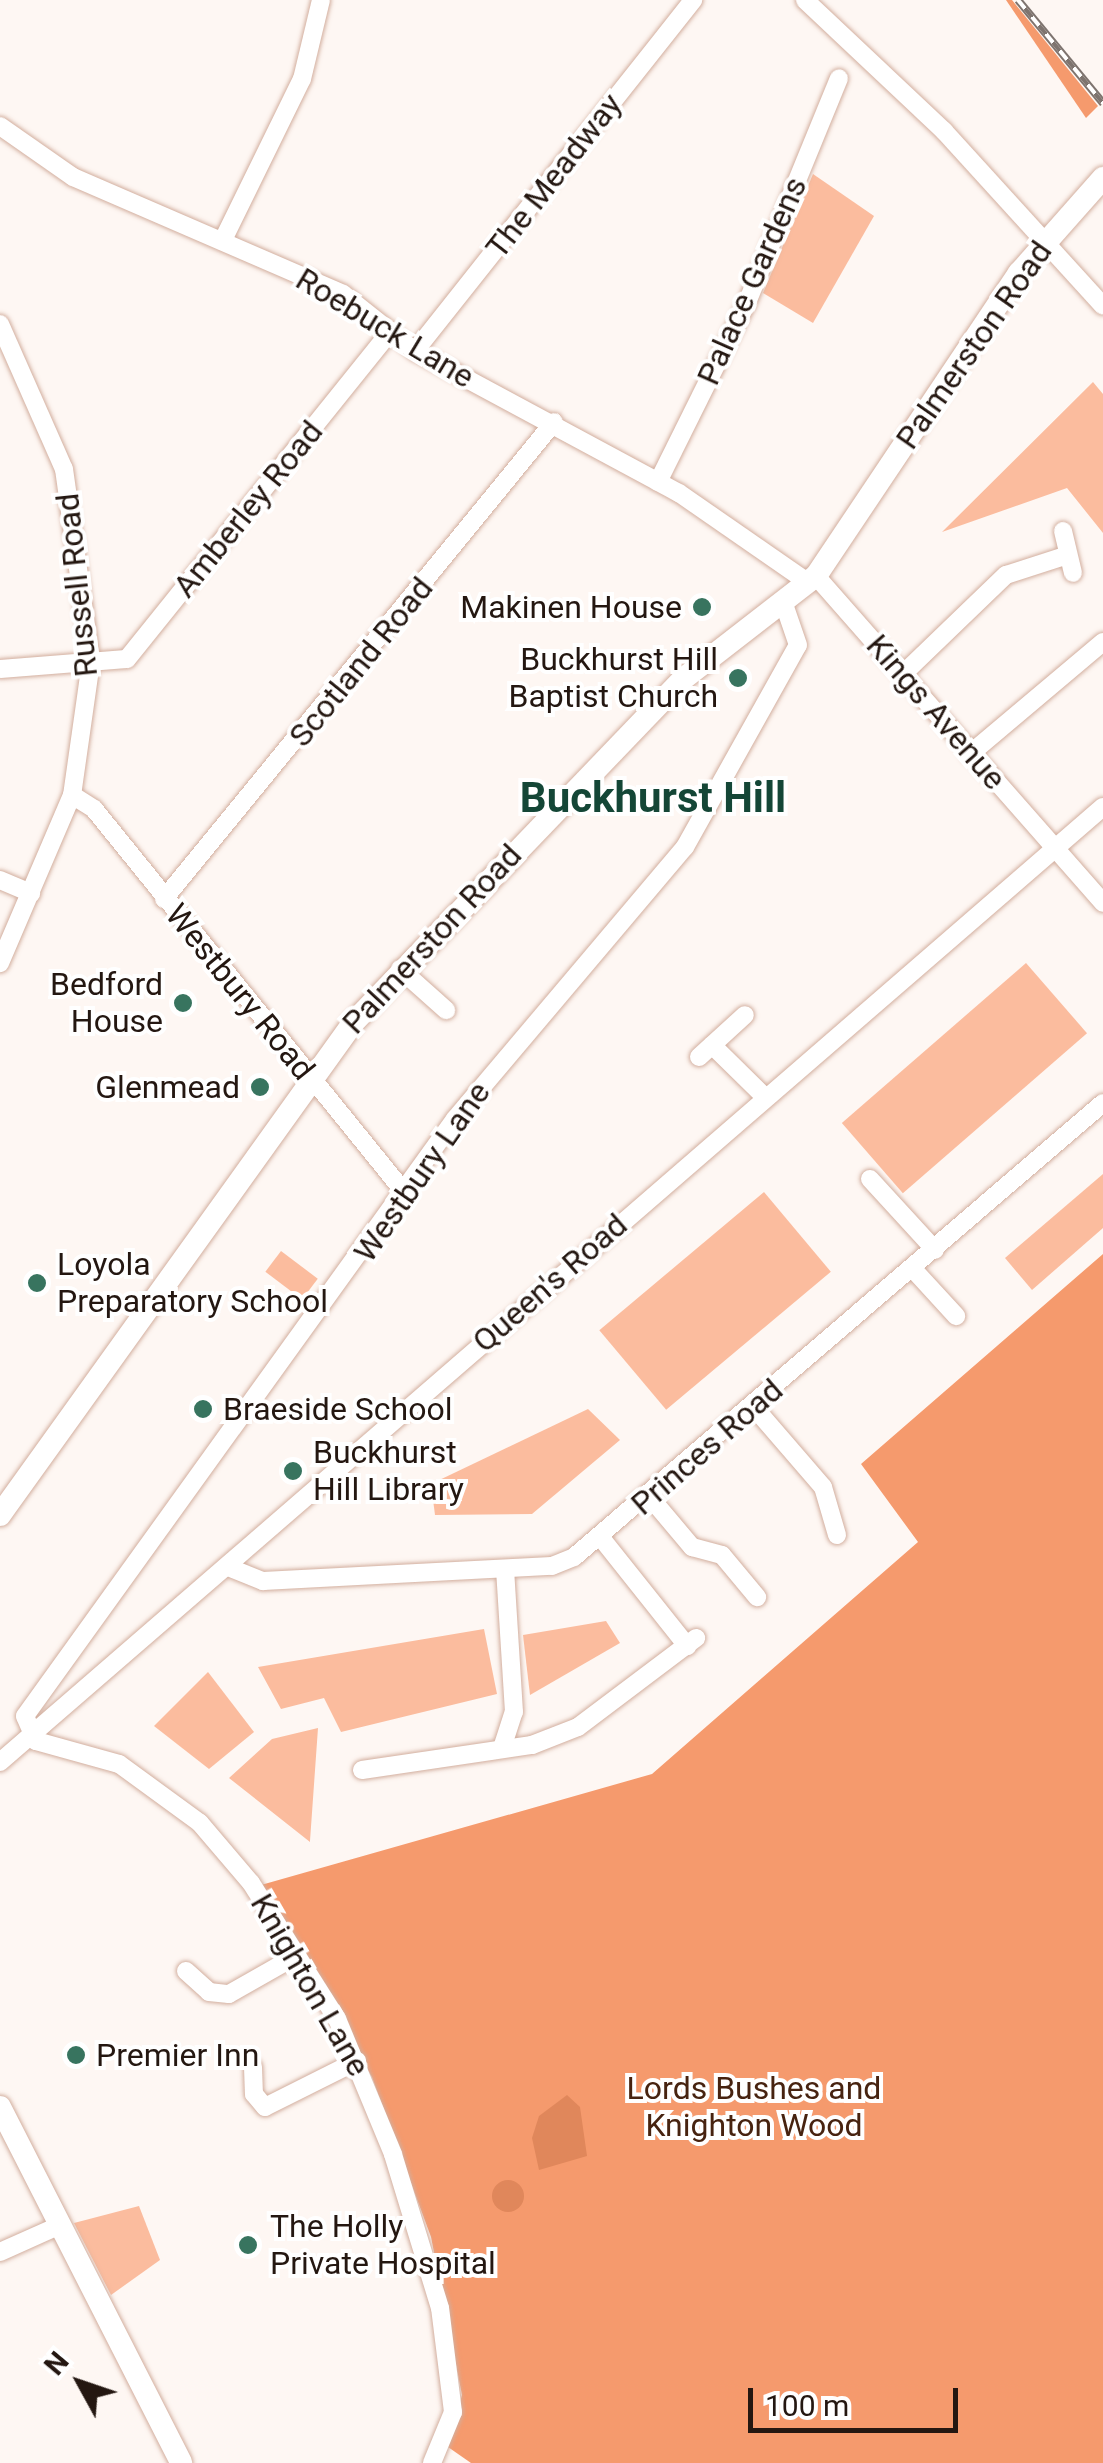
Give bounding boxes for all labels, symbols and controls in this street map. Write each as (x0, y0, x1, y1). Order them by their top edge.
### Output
street label: The Meadway (478, 86, 630, 266)
street label: Palace Gardens (689, 171, 815, 391)
street label: Palmerston Road (888, 234, 1060, 456)
street label: Roebuck Lane (289, 260, 481, 396)
street label: Amberley Road (165, 413, 331, 605)
street label: Russell Road (48, 491, 106, 679)
street label: Scotland Road (281, 570, 441, 754)
place label: Makinen House (460, 588, 682, 626)
marker: Makinen House (691, 596, 713, 618)
street label: Kings Avenue (858, 627, 1014, 797)
place label: Buckhurst Hill Baptist Church (508, 641, 718, 716)
marker: Buckhurst Hill Baptist Church (727, 667, 749, 689)
district label: Buckhurst Hill (520, 773, 786, 823)
street label: Palmerston Road (334, 836, 530, 1042)
street label: Westbury Road (157, 896, 323, 1088)
place label: Bedford House (50, 966, 163, 1041)
marker: Bedford House (172, 992, 194, 1014)
place label: Glenmead (95, 1068, 240, 1106)
street label: Westbury Lane (346, 1075, 498, 1269)
marker: Glenmead (249, 1076, 271, 1098)
street label: Queen's Road (465, 1206, 635, 1360)
place label: Loyola Preparatory School (57, 1246, 328, 1321)
marker: Loyola Preparatory School (26, 1272, 48, 1294)
street label: Princes Road (623, 1371, 791, 1523)
place label: Braeside School (223, 1390, 452, 1428)
marker: Braeside School (192, 1398, 214, 1420)
place label: Buckhurst Hill Library (313, 1434, 464, 1509)
marker: Buckhurst Hill Library (282, 1460, 304, 1482)
street label: Knighton Lane (242, 1887, 378, 2083)
place label: Premier Inn (96, 2036, 259, 2074)
marker: Premier Inn (65, 2044, 87, 2066)
park label: Lords Bushes and Knighton Wood (627, 2070, 881, 2145)
place label: The Holly Private Hospital (270, 2208, 496, 2283)
marker: The Holly Private Hospital (235, 2232, 261, 2258)
north arrow (30, 2333, 130, 2433)
text: N (38, 2345, 76, 2382)
scale bar (753, 2368, 963, 2430)
text: 100 m (765, 2388, 849, 2423)

